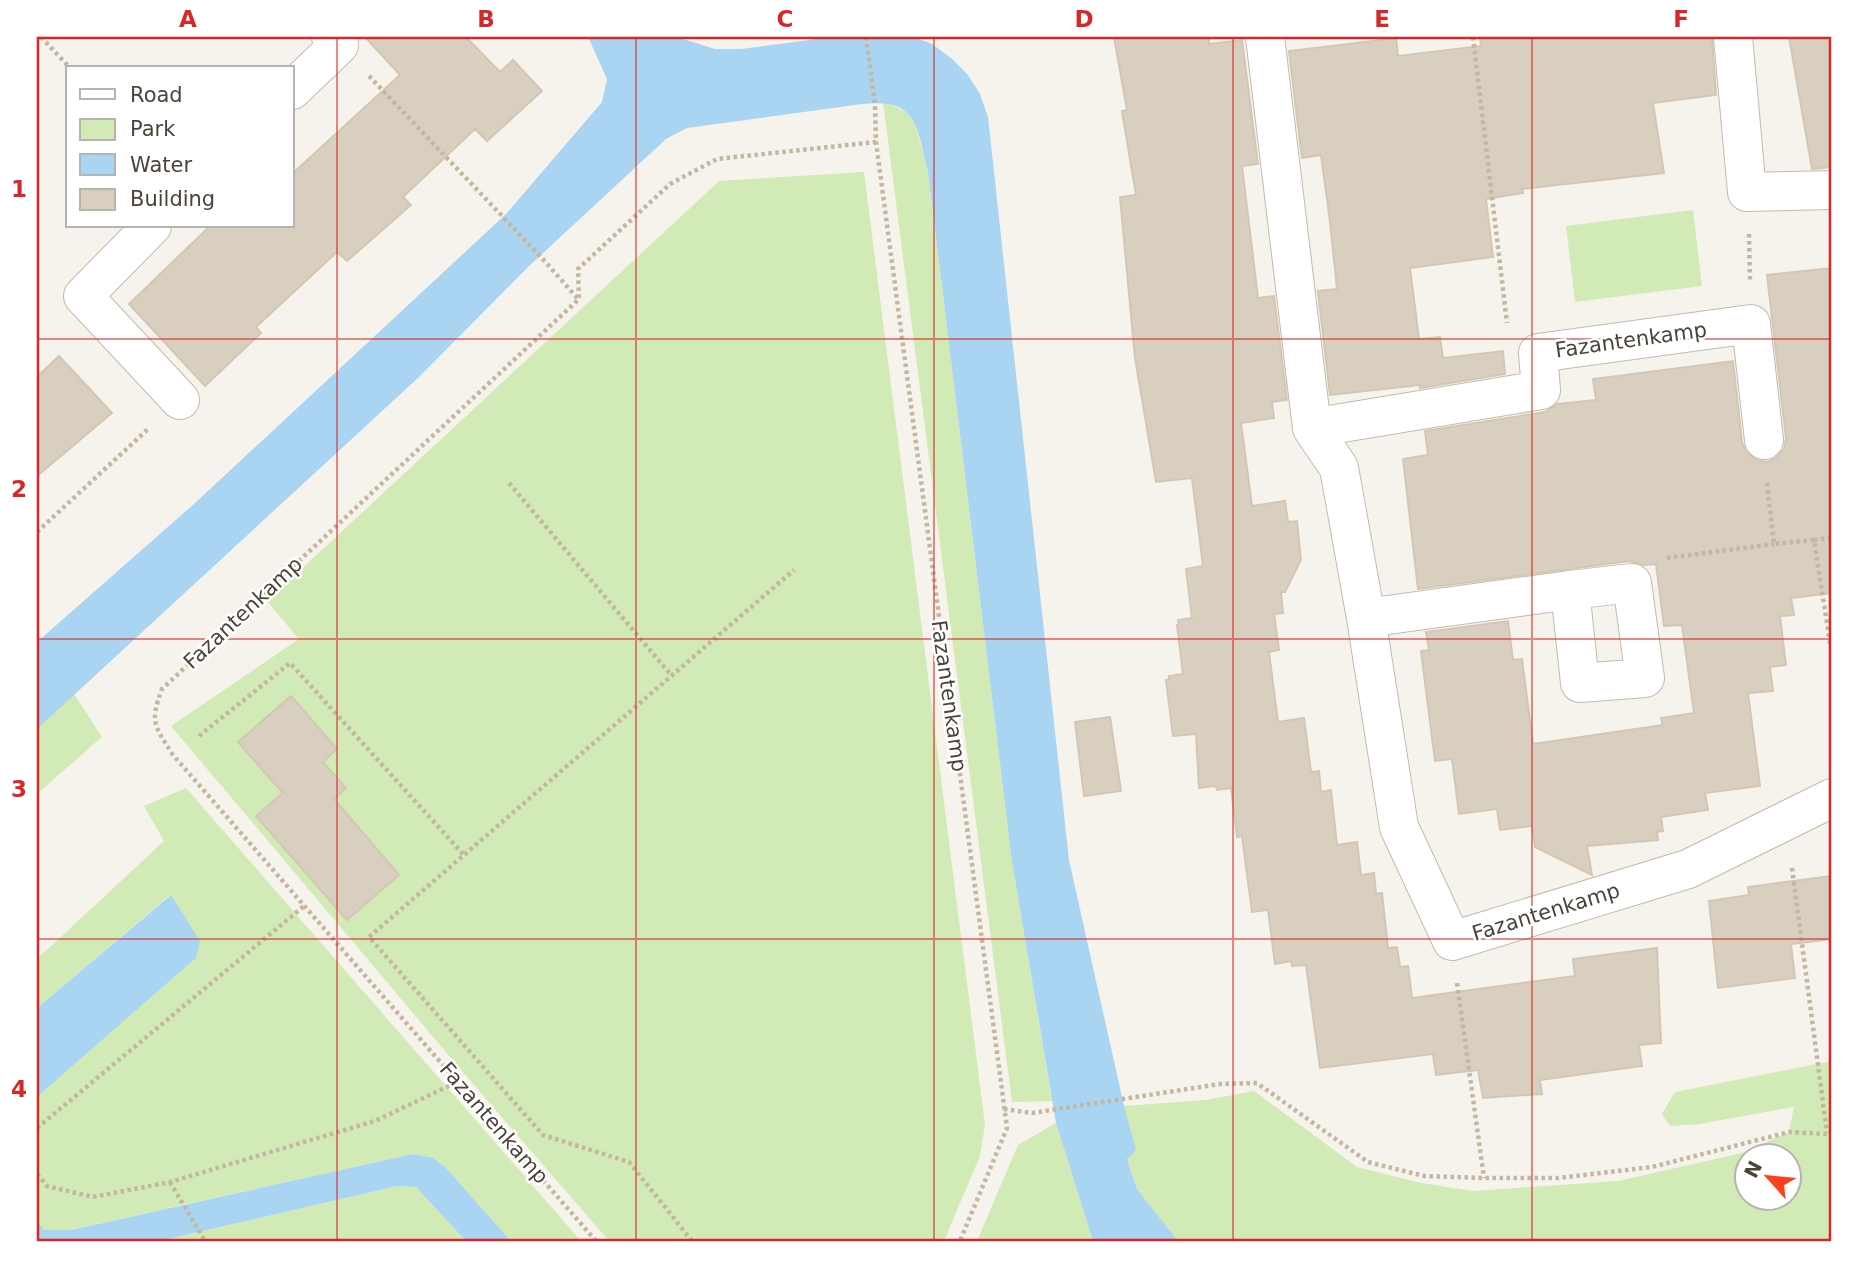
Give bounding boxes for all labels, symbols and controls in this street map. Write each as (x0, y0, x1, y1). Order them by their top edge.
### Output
text: A (179, 6, 197, 32)
text: B (477, 6, 495, 32)
text: C (777, 6, 793, 32)
text: D (1074, 6, 1094, 32)
text: E (1374, 6, 1390, 32)
text: F (1673, 6, 1689, 32)
legend (66, 66, 294, 228)
text: Road (130, 83, 183, 107)
text: Park (130, 117, 176, 141)
text: Water (130, 153, 192, 177)
text: 1 (11, 176, 27, 202)
text: Building (130, 187, 215, 211)
street label: Fazantenkamp (1554, 317, 1708, 363)
text: 2 (11, 476, 27, 502)
street label: Fazantenkamp (179, 552, 307, 674)
street label: Fazantenkamp (926, 619, 972, 773)
text: 3 (11, 776, 27, 802)
street label: Fazantenkamp (1469, 878, 1623, 946)
street label: Fazantenkamp (435, 1057, 553, 1189)
text: 4 (11, 1076, 27, 1102)
north arrow (1732, 1142, 1802, 1212)
text: N (1739, 1157, 1766, 1181)

